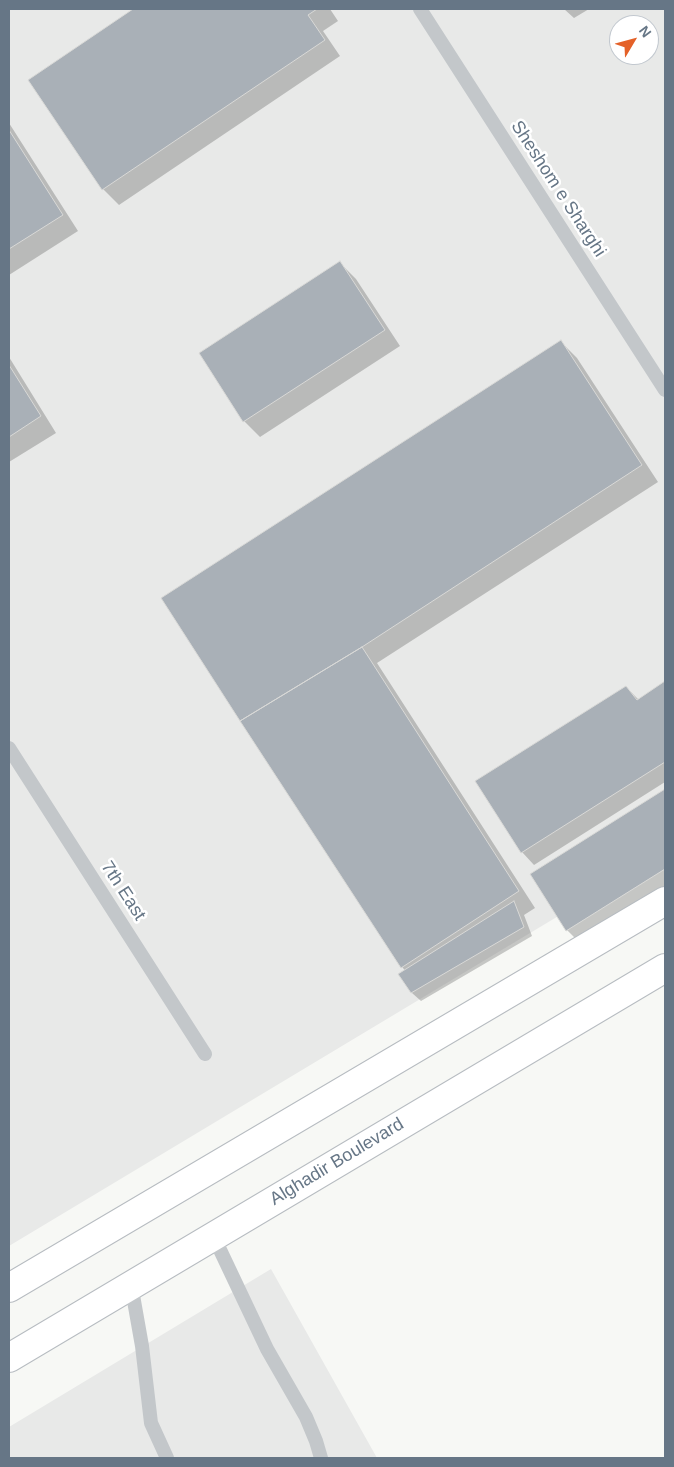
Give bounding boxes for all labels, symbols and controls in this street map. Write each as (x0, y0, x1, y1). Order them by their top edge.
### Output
north arrow (609, 15, 659, 65)
text: N (636, 23, 655, 40)
street label: Sheshom e Sharghi (506, 117, 610, 261)
street label: 7th East (96, 857, 150, 925)
street label: Alghadir Boulevard (266, 1114, 408, 1210)

